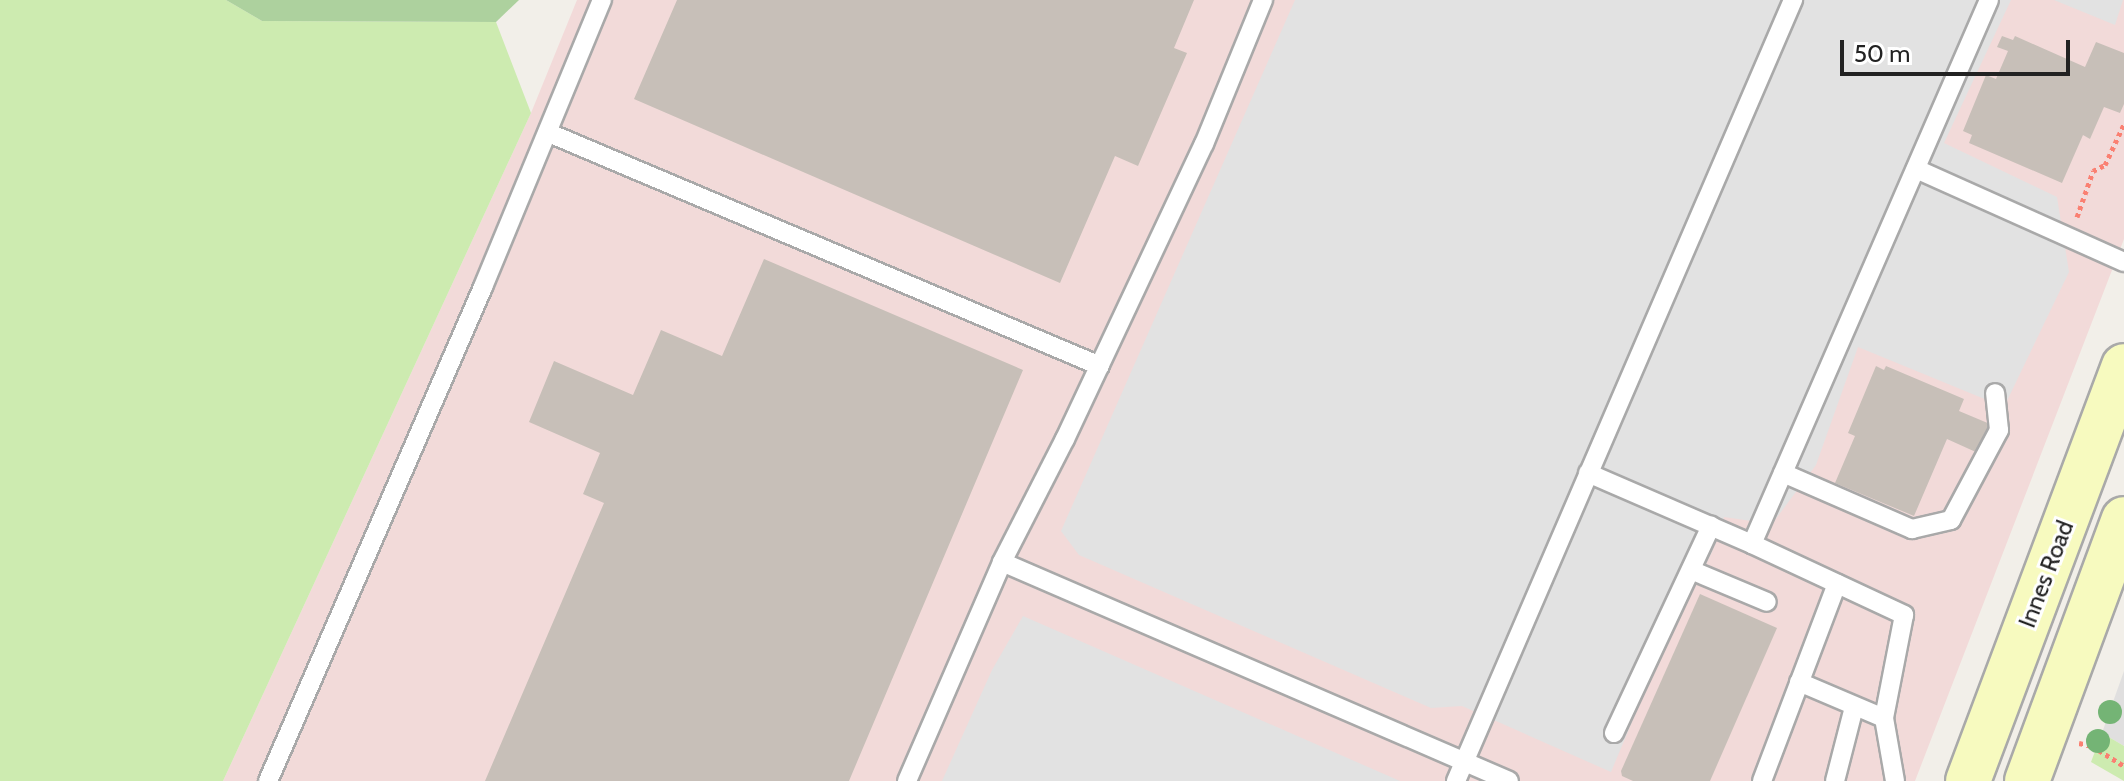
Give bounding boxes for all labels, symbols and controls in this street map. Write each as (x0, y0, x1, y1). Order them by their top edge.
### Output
scale bar (1844, 24, 2074, 74)
text: 50 m (1854, 39, 1910, 68)
street label: Innes Road (2012, 516, 2080, 632)

